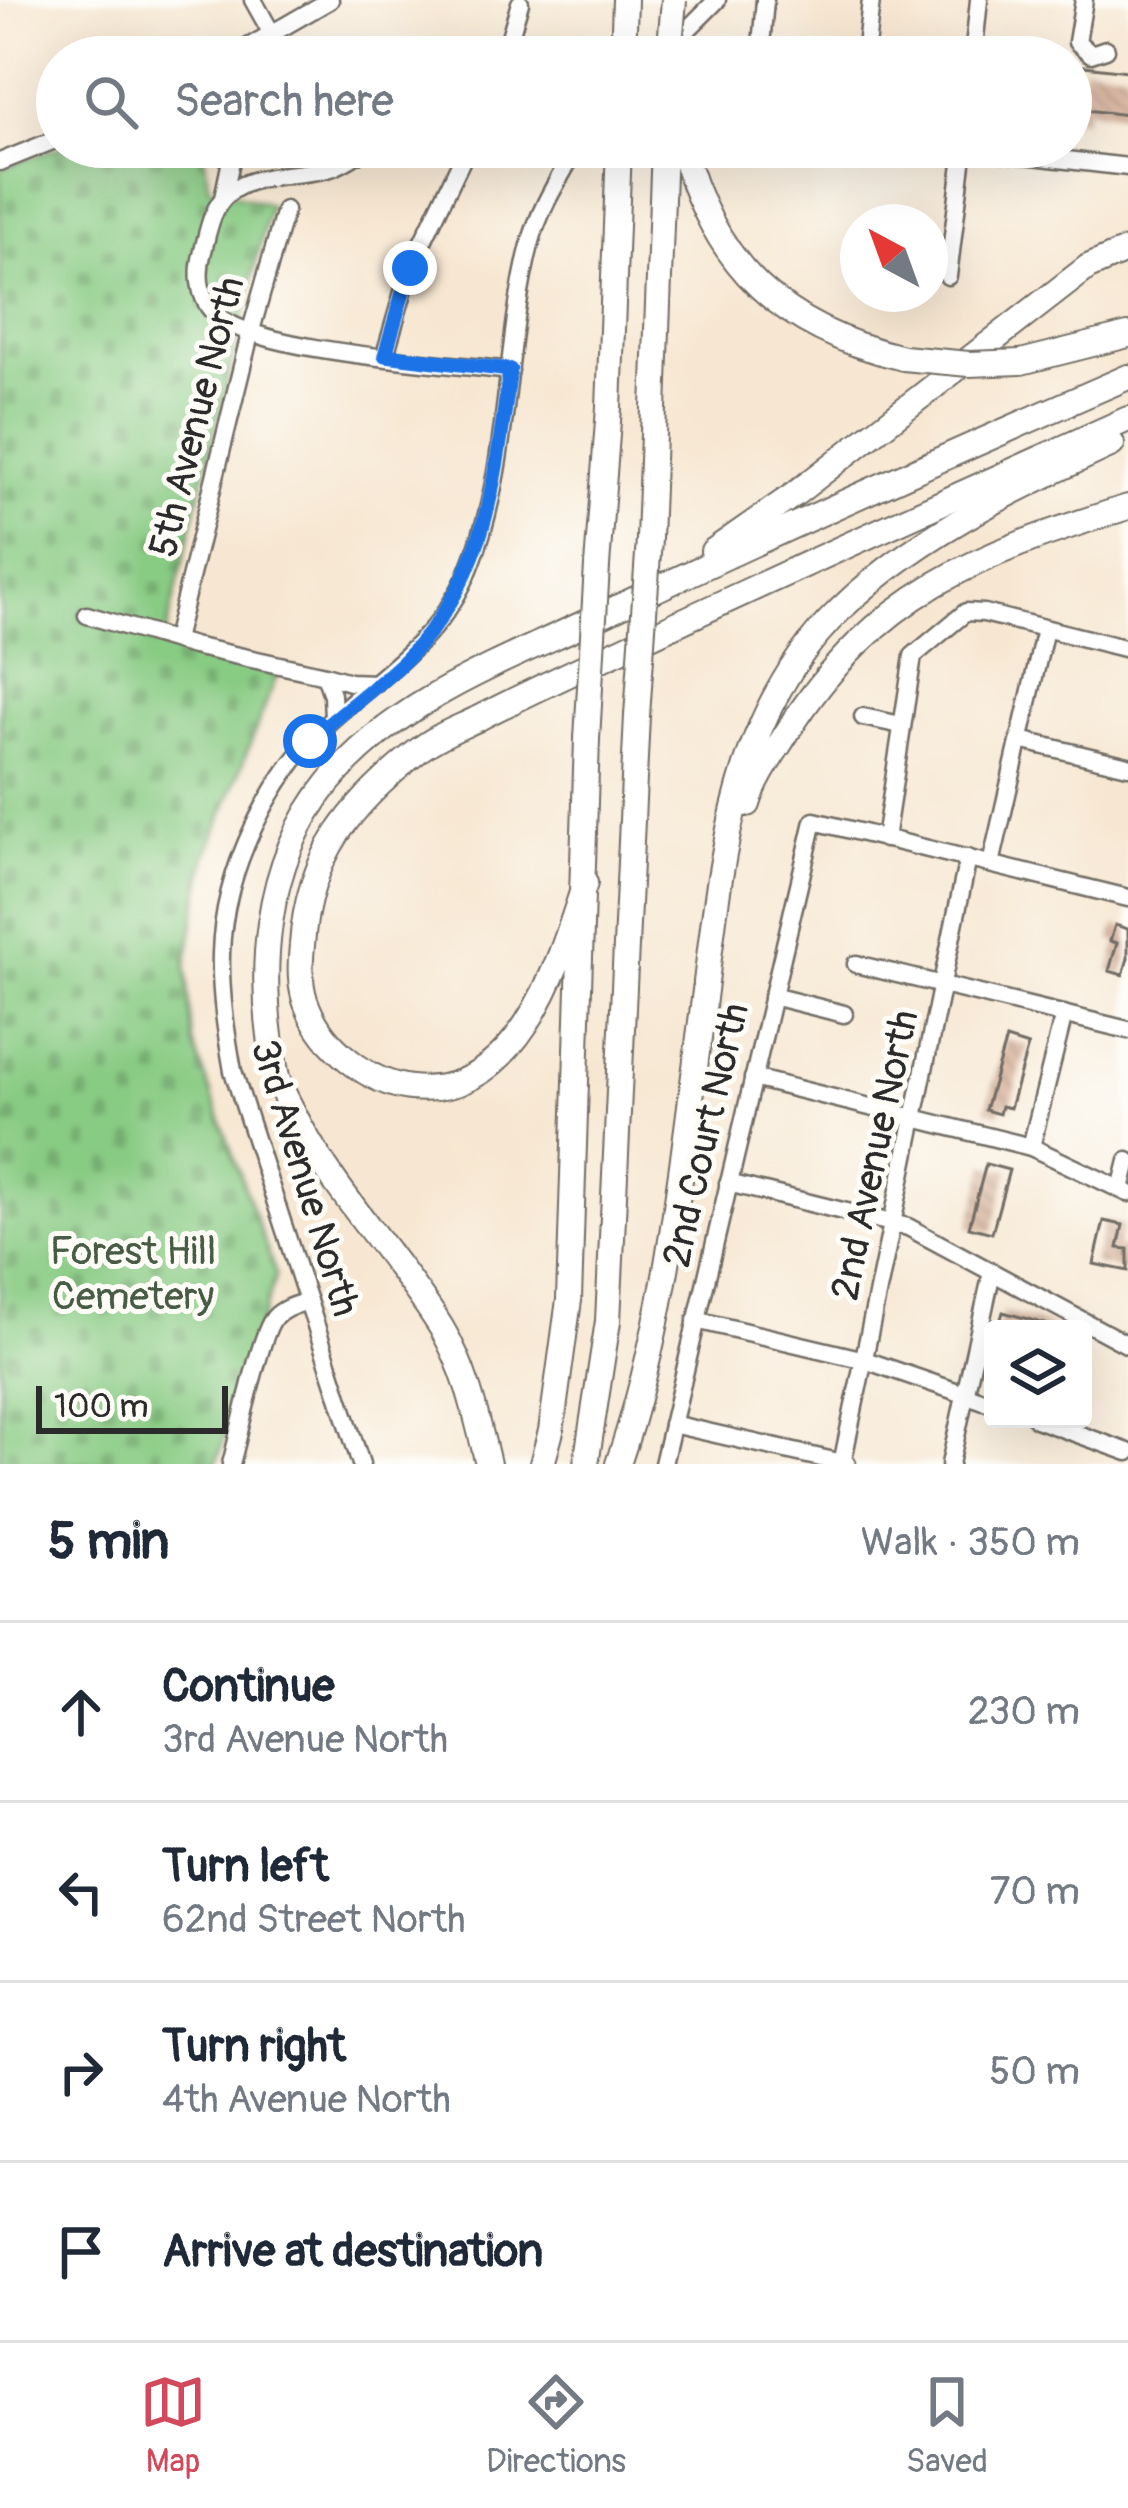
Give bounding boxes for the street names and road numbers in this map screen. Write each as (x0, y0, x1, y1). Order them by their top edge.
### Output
street label: 5th Avenue North (138, 272, 256, 562)
street label: 2nd Court North (652, 998, 760, 1272)
street label: 2nd Avenue North (820, 1006, 930, 1304)
street label: 3rd Avenue North (240, 1034, 370, 1322)

